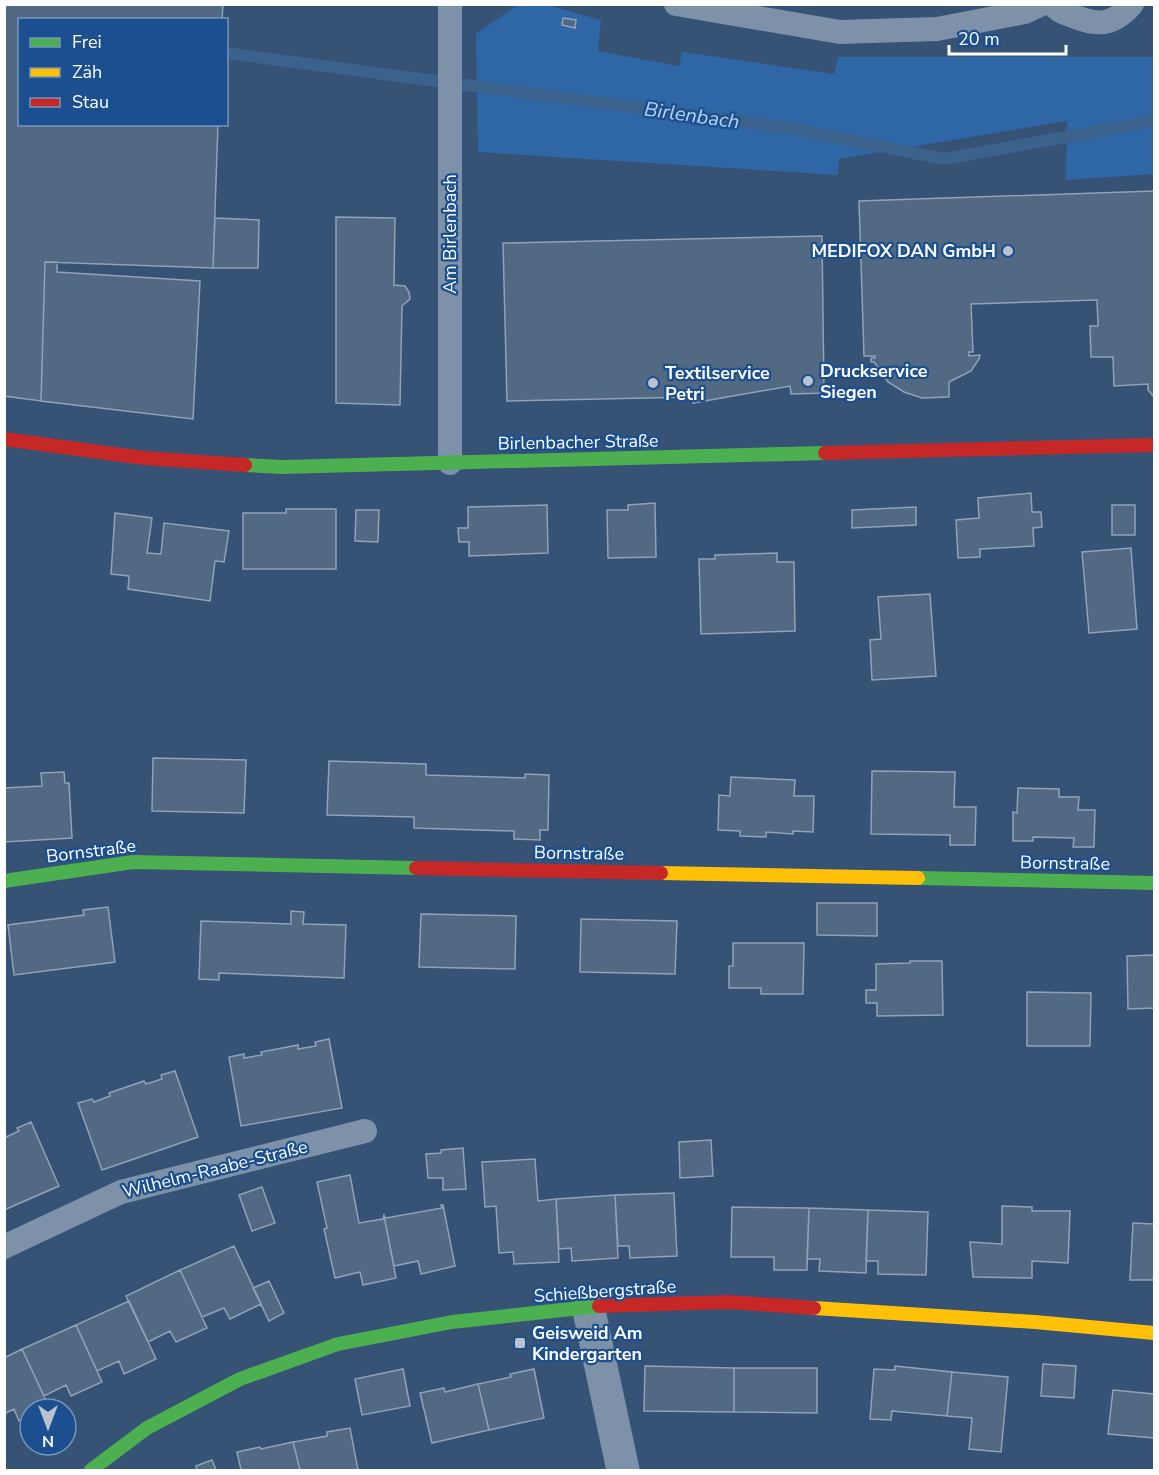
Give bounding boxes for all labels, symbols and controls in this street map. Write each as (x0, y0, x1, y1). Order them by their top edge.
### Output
legend (18, 18, 228, 126)
scale bar (949, 18, 1066, 56)
text: 20 m (958, 27, 1000, 51)
text: Frei (72, 30, 102, 54)
text: Zäh (72, 60, 102, 84)
text: Stau (72, 90, 109, 114)
water label: Birlenbach (643, 95, 741, 136)
street label: Am Birlenbach (438, 174, 462, 294)
place label: MEDIFOX DAN GmbH (811, 239, 996, 263)
marker: MEDIFOX DAN GmbH (1001, 244, 1015, 258)
place label: Druckservice Siegen (820, 359, 928, 404)
place label: Textilservice Petri (665, 361, 770, 406)
marker: Druckservice Siegen (801, 374, 815, 388)
marker: Textilservice Petri (646, 376, 660, 390)
street label: Birlenbacher Straße (497, 429, 659, 455)
street label: Bornstraße (45, 834, 137, 868)
street label: Bornstraße (534, 840, 624, 866)
street label: Bornstraße (1020, 850, 1110, 876)
street label: Wilhelm-Raabe-Straße (120, 1134, 310, 1204)
street label: Schießbergstraße (533, 1274, 677, 1308)
place label: Geisweid Am Kindergarten (532, 1321, 643, 1366)
marker: Geisweid Am Kindergarten (513, 1336, 527, 1350)
north arrow (18, 1397, 78, 1457)
text: N (42, 1430, 54, 1452)

